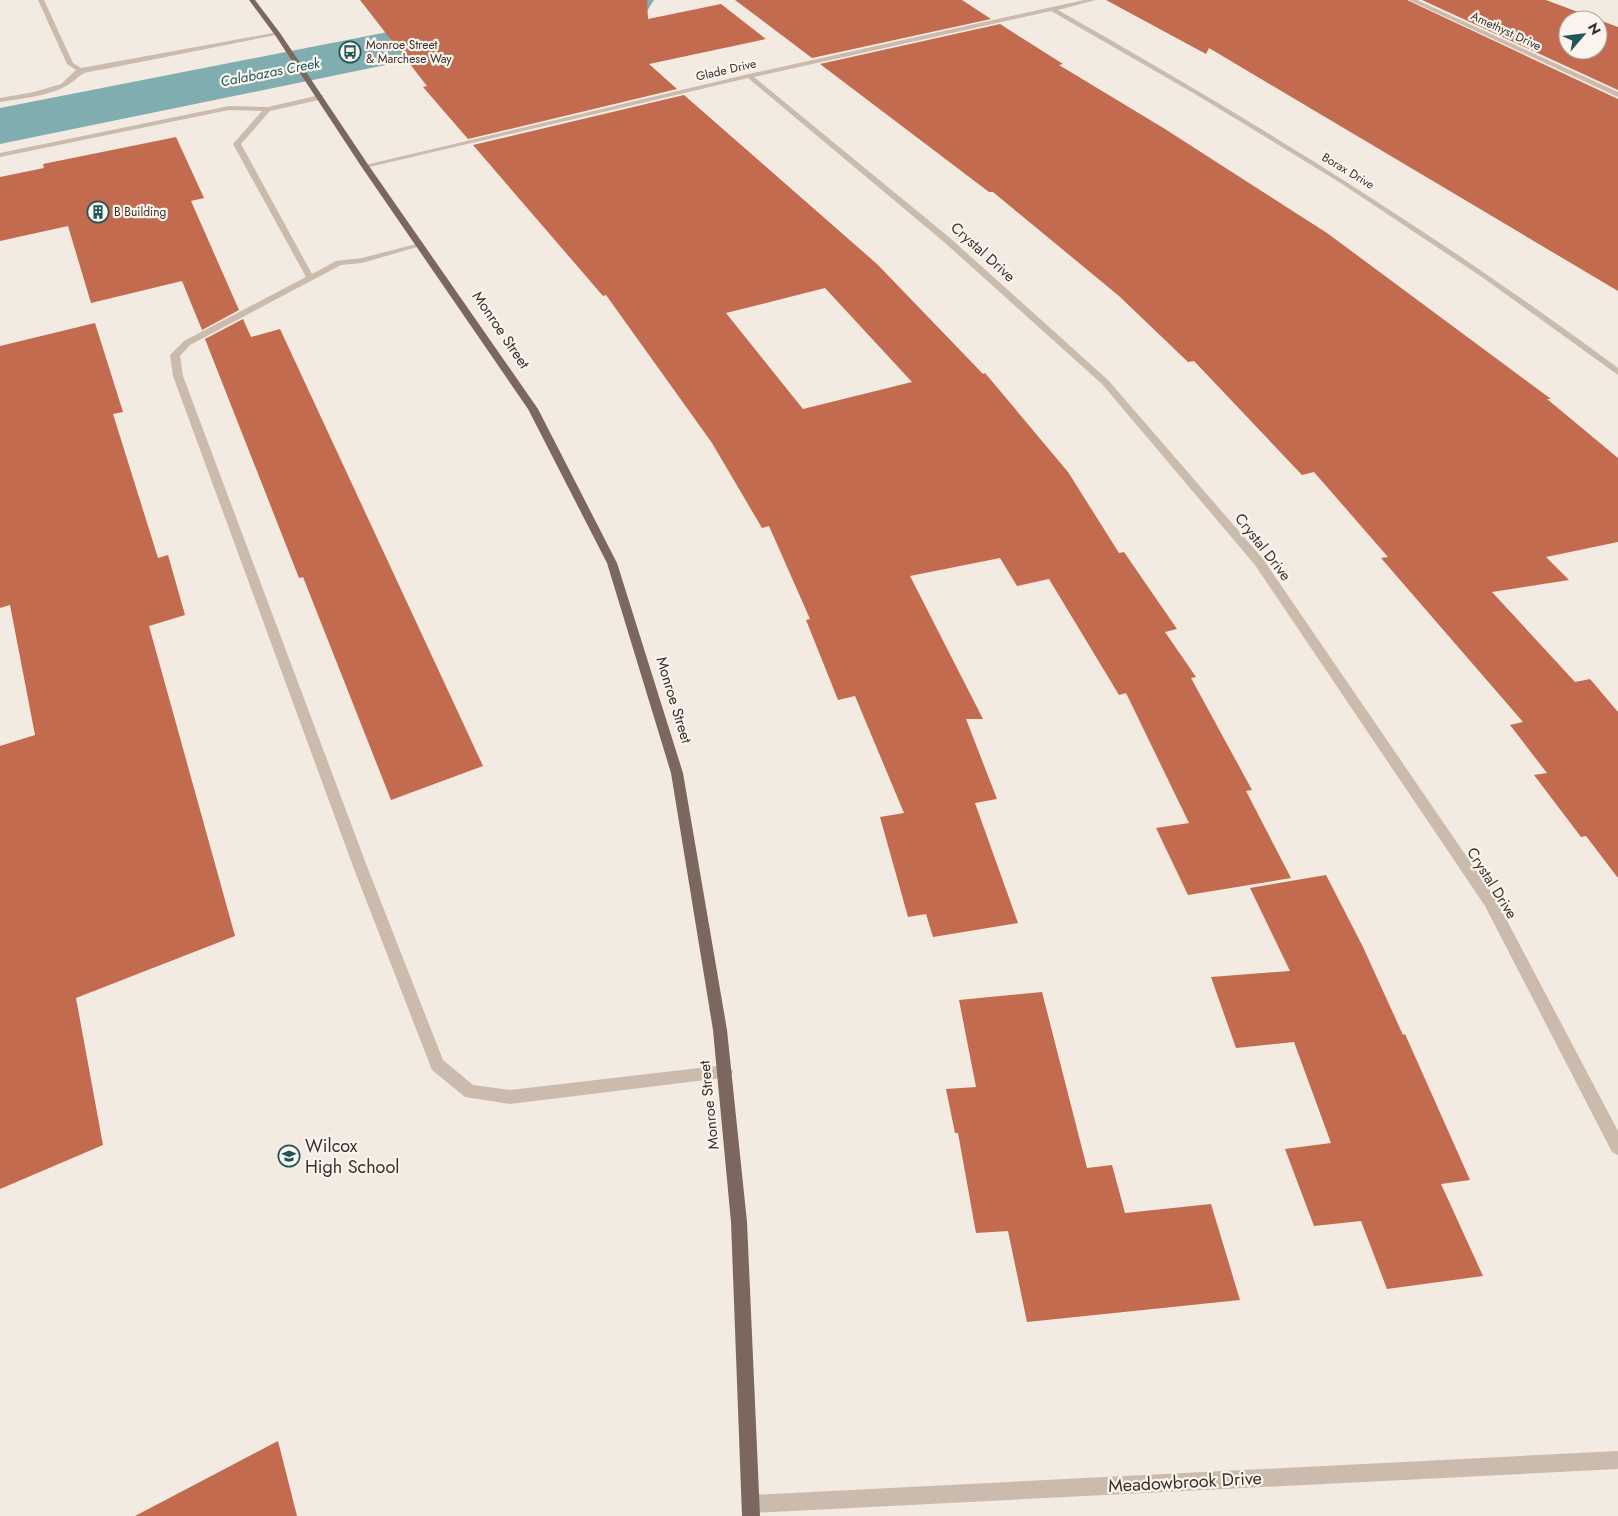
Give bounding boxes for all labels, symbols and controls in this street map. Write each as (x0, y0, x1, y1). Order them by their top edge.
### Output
street label: Amethyst Drive (1468, 7, 1544, 55)
north arrow (1558, 10, 1608, 60)
text: N (1583, 19, 1606, 39)
place label: Monroe Street & Marchese Way (366, 36, 452, 68)
bus stop icon: Monroe Street & Marchese Way (338, 40, 362, 64)
water label: Calabazas Creek (219, 52, 322, 91)
street label: Glade Drive (694, 54, 758, 86)
street label: Borax Drive (1318, 148, 1378, 194)
building icon: B Building (86, 200, 110, 224)
place label: B Building (114, 203, 166, 221)
street label: Crystal Drive (946, 217, 1021, 287)
street label: Monroe Street (467, 287, 535, 374)
street label: Crystal Drive (1230, 508, 1297, 586)
street label: Monroe Street (650, 654, 698, 746)
street label: Crystal Drive (1461, 843, 1523, 923)
street label: Monroe Street (693, 1059, 725, 1151)
place label: Wilcox High School (305, 1133, 399, 1180)
school or university icon: Wilcox High School (277, 1144, 301, 1168)
street label: Meadowbrook Drive (1108, 1465, 1262, 1499)

